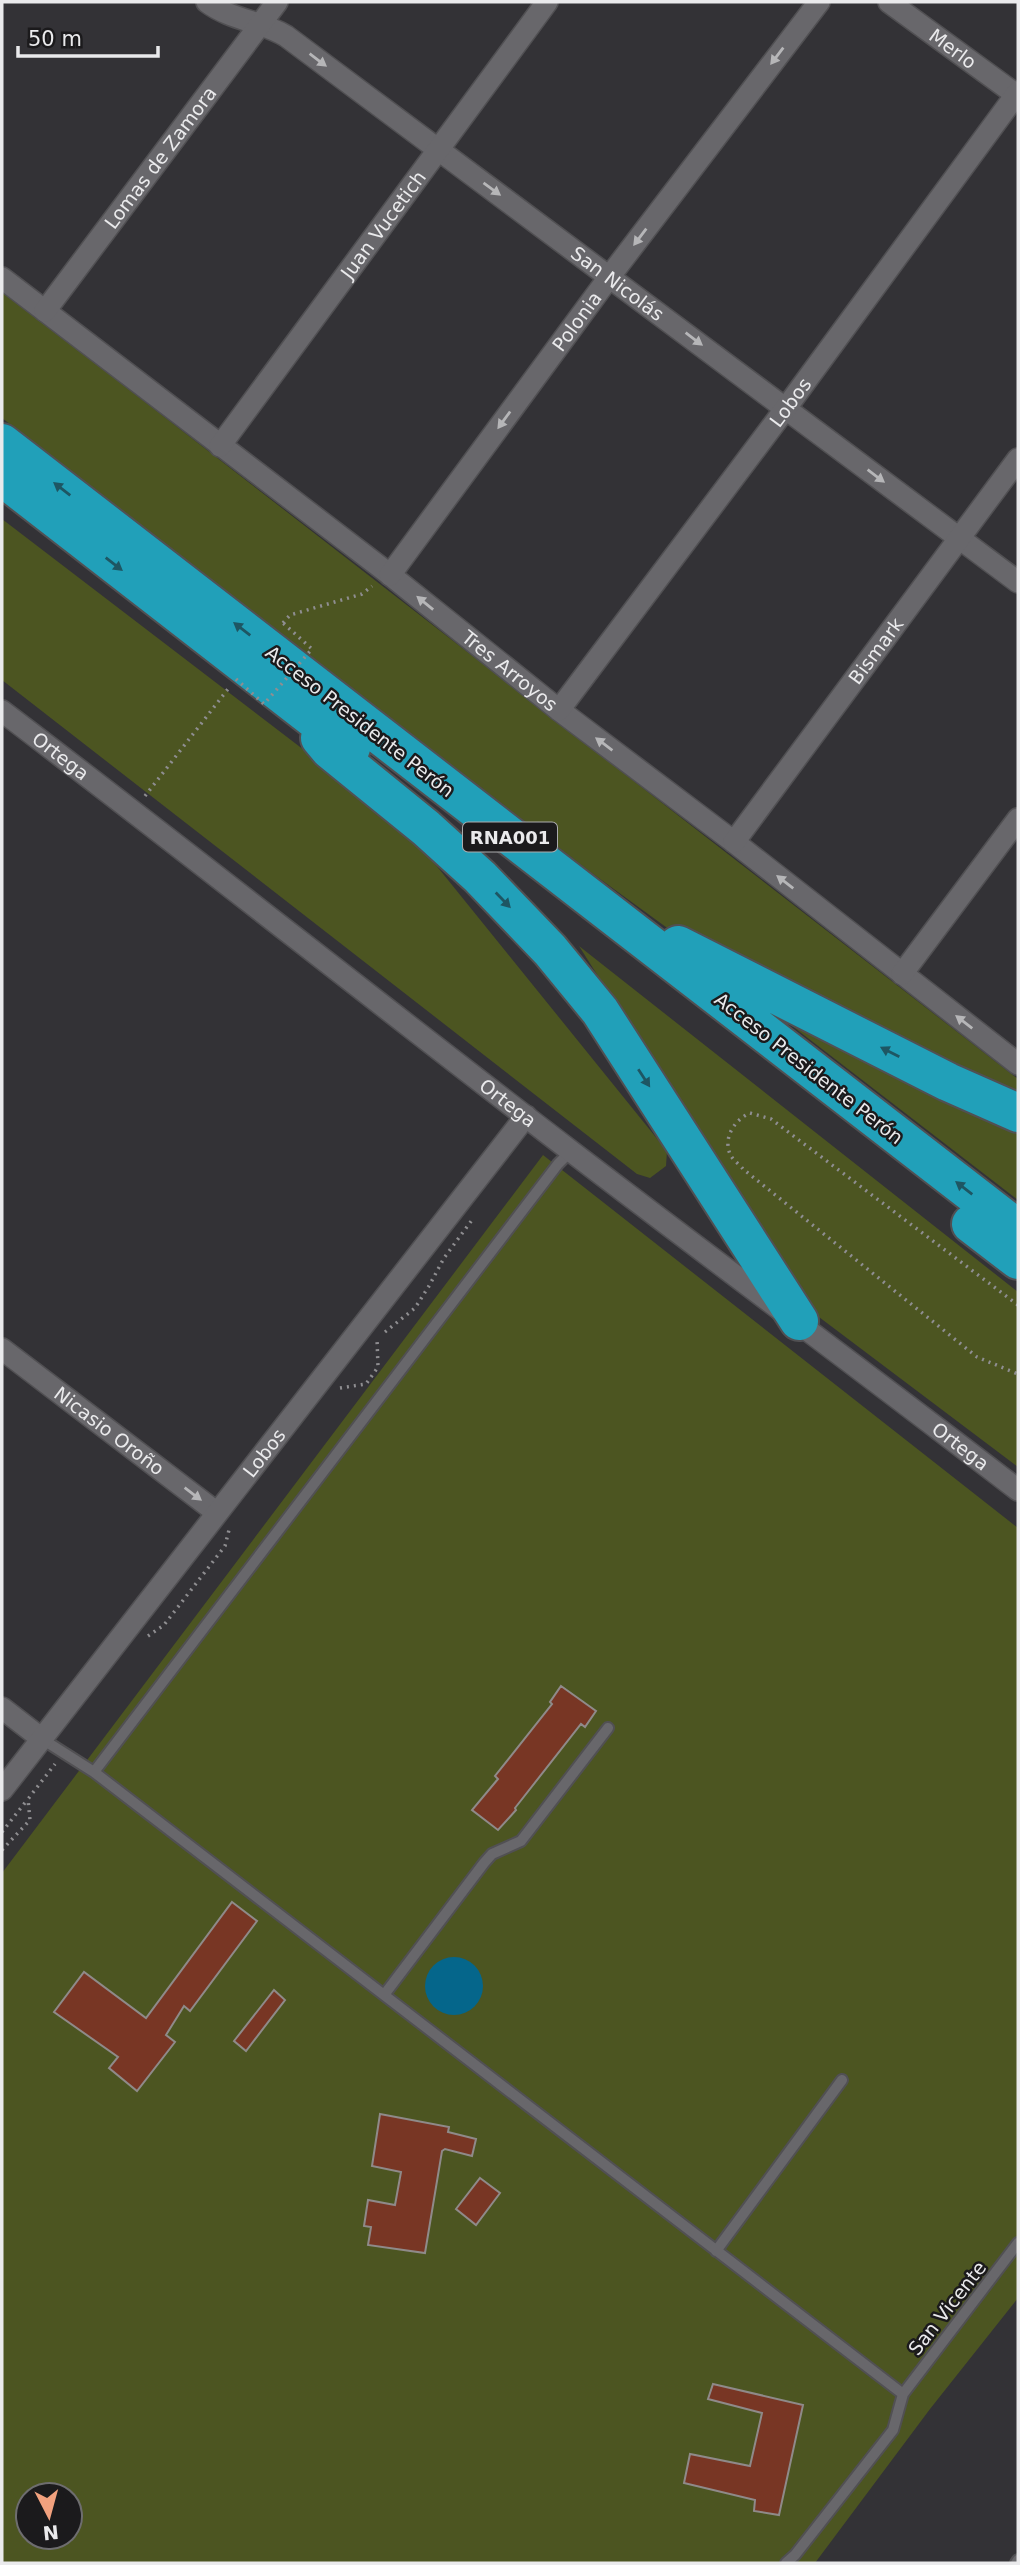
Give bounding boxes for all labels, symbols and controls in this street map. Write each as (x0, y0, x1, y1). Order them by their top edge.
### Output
scale bar (18, 14, 158, 58)
street label: Merlo (925, 24, 981, 73)
text: 50 m (28, 27, 82, 51)
one-way arrow (771, 47, 785, 65)
one-way arrow (308, 52, 326, 67)
street label: Lomas de Zamora (100, 82, 221, 233)
street label: Juan Vucetich (336, 166, 430, 284)
one-way arrow (483, 182, 501, 196)
one-way arrow (633, 228, 647, 246)
street label: San Nicolás (567, 242, 668, 325)
street label: Polonia (548, 287, 606, 355)
one-way arrow (685, 332, 704, 346)
street label: Lobos (765, 373, 816, 431)
one-way arrow (497, 411, 511, 429)
one-way arrow (867, 468, 885, 482)
one-way arrow (53, 483, 71, 497)
one-way arrow (104, 556, 122, 571)
one-way arrow (417, 596, 435, 611)
street label: Bismark (844, 613, 908, 688)
one-way arrow (233, 621, 251, 636)
street label: Tres Arroyos (457, 625, 562, 716)
street label: Acceso Presidente Perón (262, 641, 458, 801)
street label: Ortega (28, 727, 94, 785)
one-way arrow (595, 737, 613, 751)
road number: RNA001 (463, 822, 557, 852)
one-way arrow (776, 875, 794, 890)
one-way arrow (495, 891, 512, 908)
street label: Acceso Presidente Perón (711, 988, 907, 1148)
one-way arrow (956, 1014, 974, 1029)
one-way arrow (880, 1047, 900, 1058)
one-way arrow (637, 1068, 650, 1087)
street label: Ortega (475, 1074, 541, 1132)
one-way arrow (956, 1180, 974, 1195)
street label: Nicasio Oroño (50, 1382, 169, 1480)
street label: Ortega (928, 1417, 993, 1475)
street label: Lobos (238, 1424, 290, 1482)
one-way arrow (183, 1487, 201, 1502)
street label: San Vicente (904, 2257, 990, 2359)
north arrow (14, 2481, 84, 2551)
text: N (42, 2521, 60, 2545)

